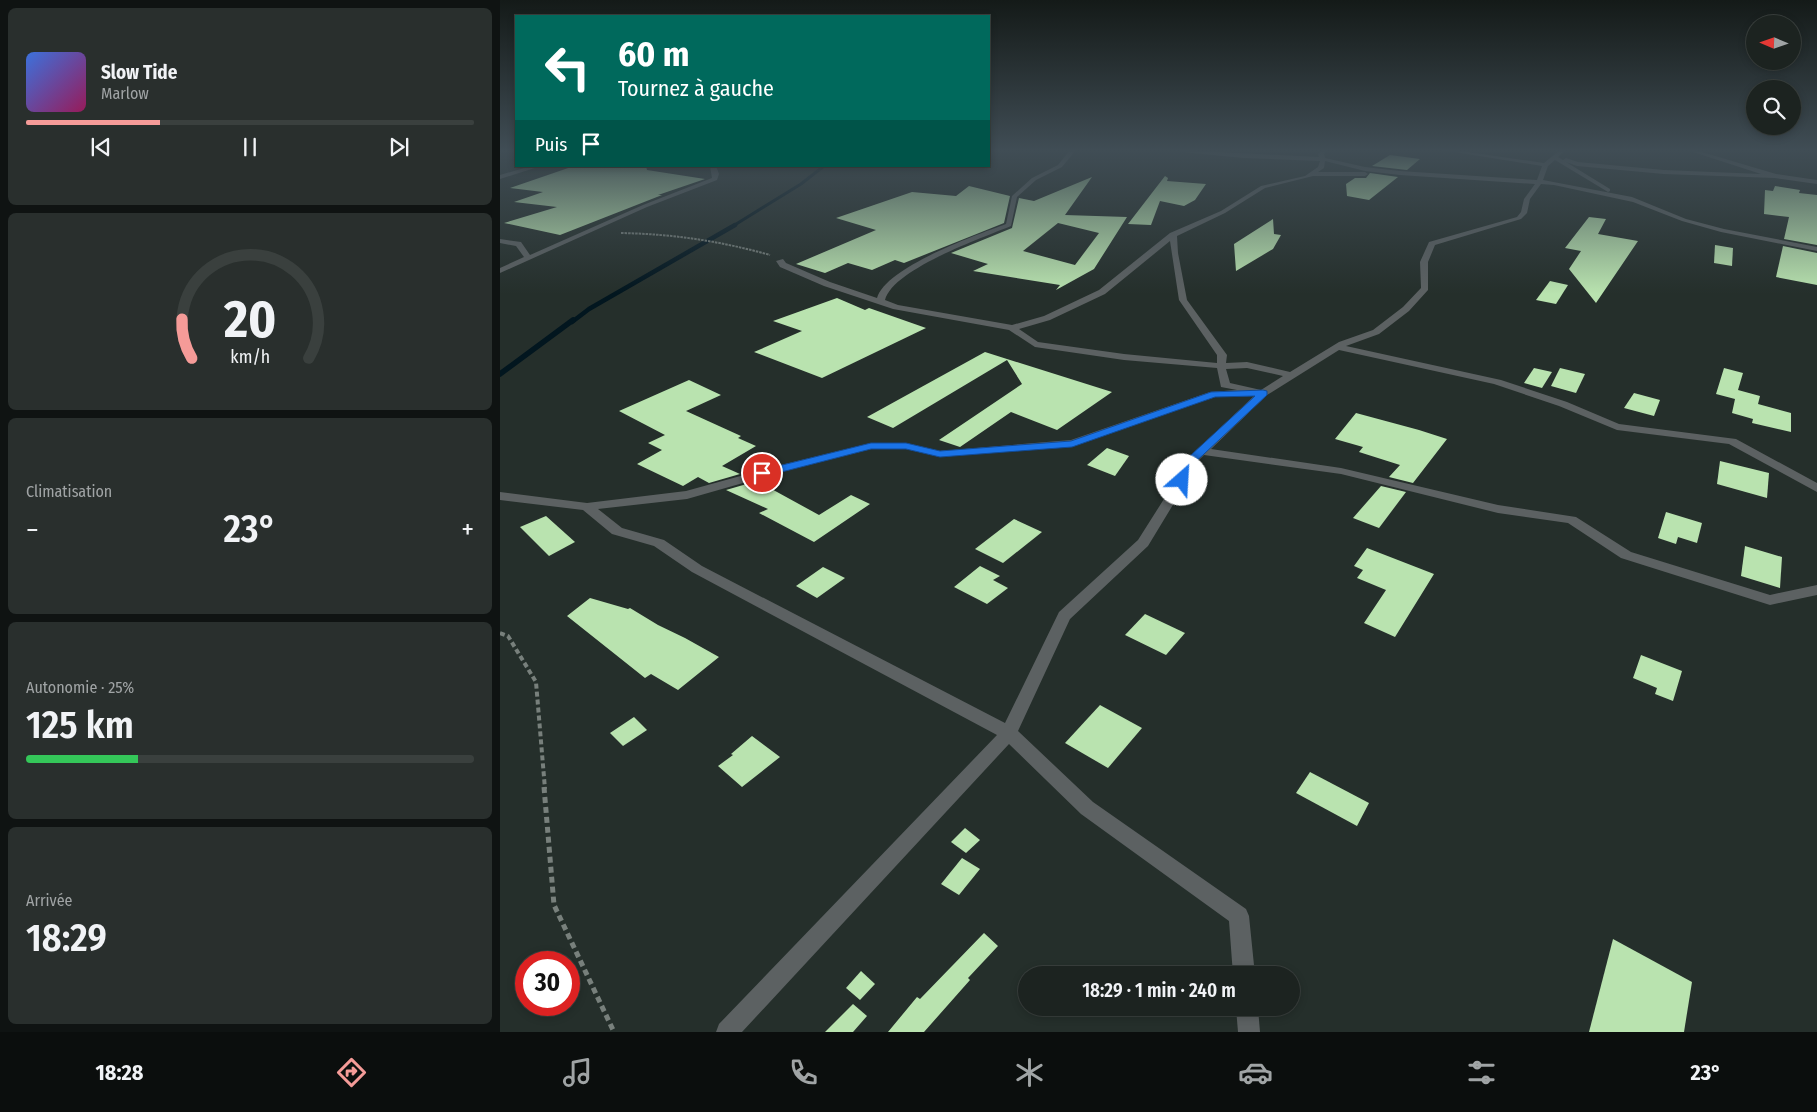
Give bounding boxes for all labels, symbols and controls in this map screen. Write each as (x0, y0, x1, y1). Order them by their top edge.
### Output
north arrow (1746, 15, 1801, 70)
map controls (1746, 15, 1801, 135)
text: 60 m (618, 33, 689, 75)
icon: left (535, 35, 600, 100)
text: Slow Tide (101, 61, 177, 84)
text: Tournez à gauche (618, 75, 774, 102)
button: search (1746, 80, 1801, 135)
text: Marlow (101, 84, 149, 103)
icon: arrive (577, 130, 605, 158)
icon: previous (87, 133, 115, 161)
icon: pause (236, 133, 264, 161)
icon: next (385, 133, 413, 161)
text: Puis (535, 133, 567, 156)
text: 20 (223, 288, 276, 351)
text: km/h (230, 346, 270, 368)
pin (741, 452, 783, 494)
position arrow (1155, 453, 1207, 505)
icon: arrive (748, 459, 776, 487)
text: Climatisation (26, 482, 112, 501)
text: 23° (223, 506, 276, 552)
text: − (26, 513, 39, 546)
text: + (461, 513, 474, 546)
text: Autonomie · 25% (26, 678, 134, 697)
text: 125 km (26, 702, 134, 748)
text: Arrivée (26, 891, 72, 910)
text: 18:29 (26, 915, 107, 961)
speed limit sign: 30 (515, 951, 580, 1016)
text: 18:29 · 1 min · 240 m (1082, 979, 1236, 1002)
icon: directions (334, 1055, 369, 1090)
icon: music (560, 1055, 595, 1090)
icon: phone (786, 1055, 821, 1090)
icon: climate (1012, 1055, 1047, 1090)
icon: car (1238, 1055, 1273, 1090)
icon: filters (1464, 1055, 1499, 1090)
text: 18:28 (96, 1059, 143, 1086)
text: 23° (1691, 1059, 1721, 1086)

